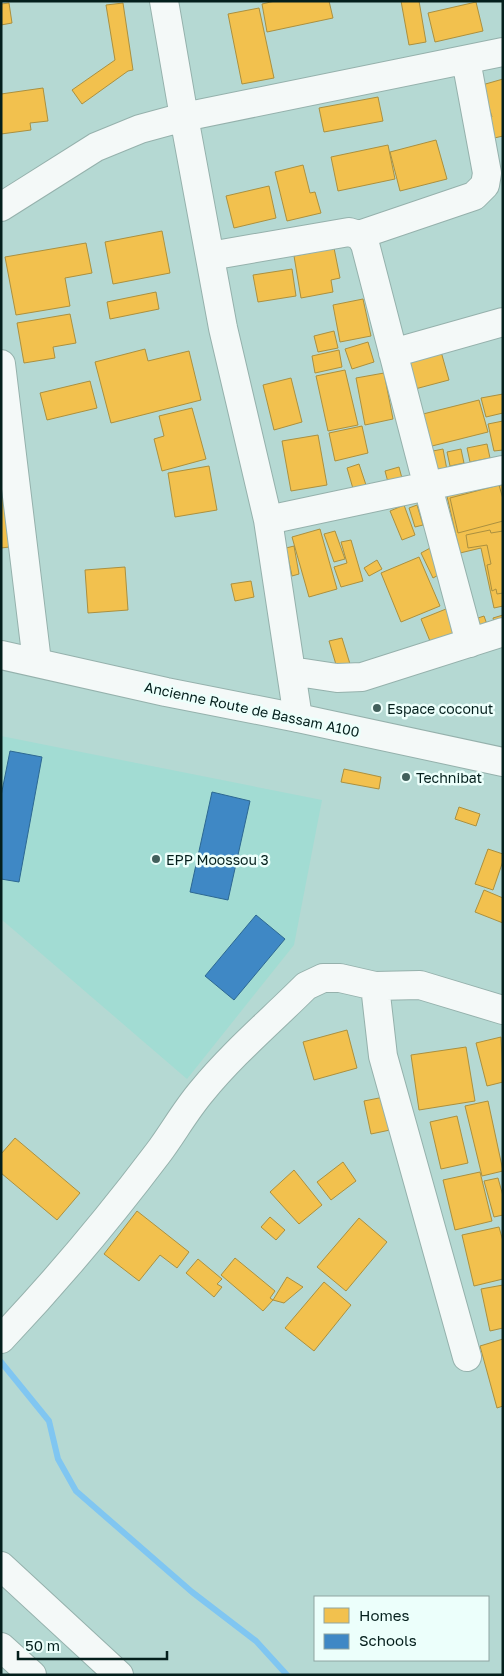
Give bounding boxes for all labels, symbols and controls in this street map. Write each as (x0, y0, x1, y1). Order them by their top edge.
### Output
street label: Ancienne Route de Bassam A100 (143, 678, 361, 740)
place label: Espace coconut (387, 700, 493, 717)
marker: Espace coconut (371, 702, 383, 714)
place label: Technibat (416, 769, 482, 786)
marker: Technibat (400, 771, 412, 783)
place label: EPP Moossou 3 (166, 851, 269, 868)
marker: EPP Moossou 3 (150, 853, 162, 865)
legend (314, 1596, 489, 1661)
text: Homes (359, 1606, 409, 1624)
scale bar (18, 1628, 166, 1660)
text: Schools (359, 1631, 417, 1649)
text: 50 m (25, 1636, 60, 1654)

